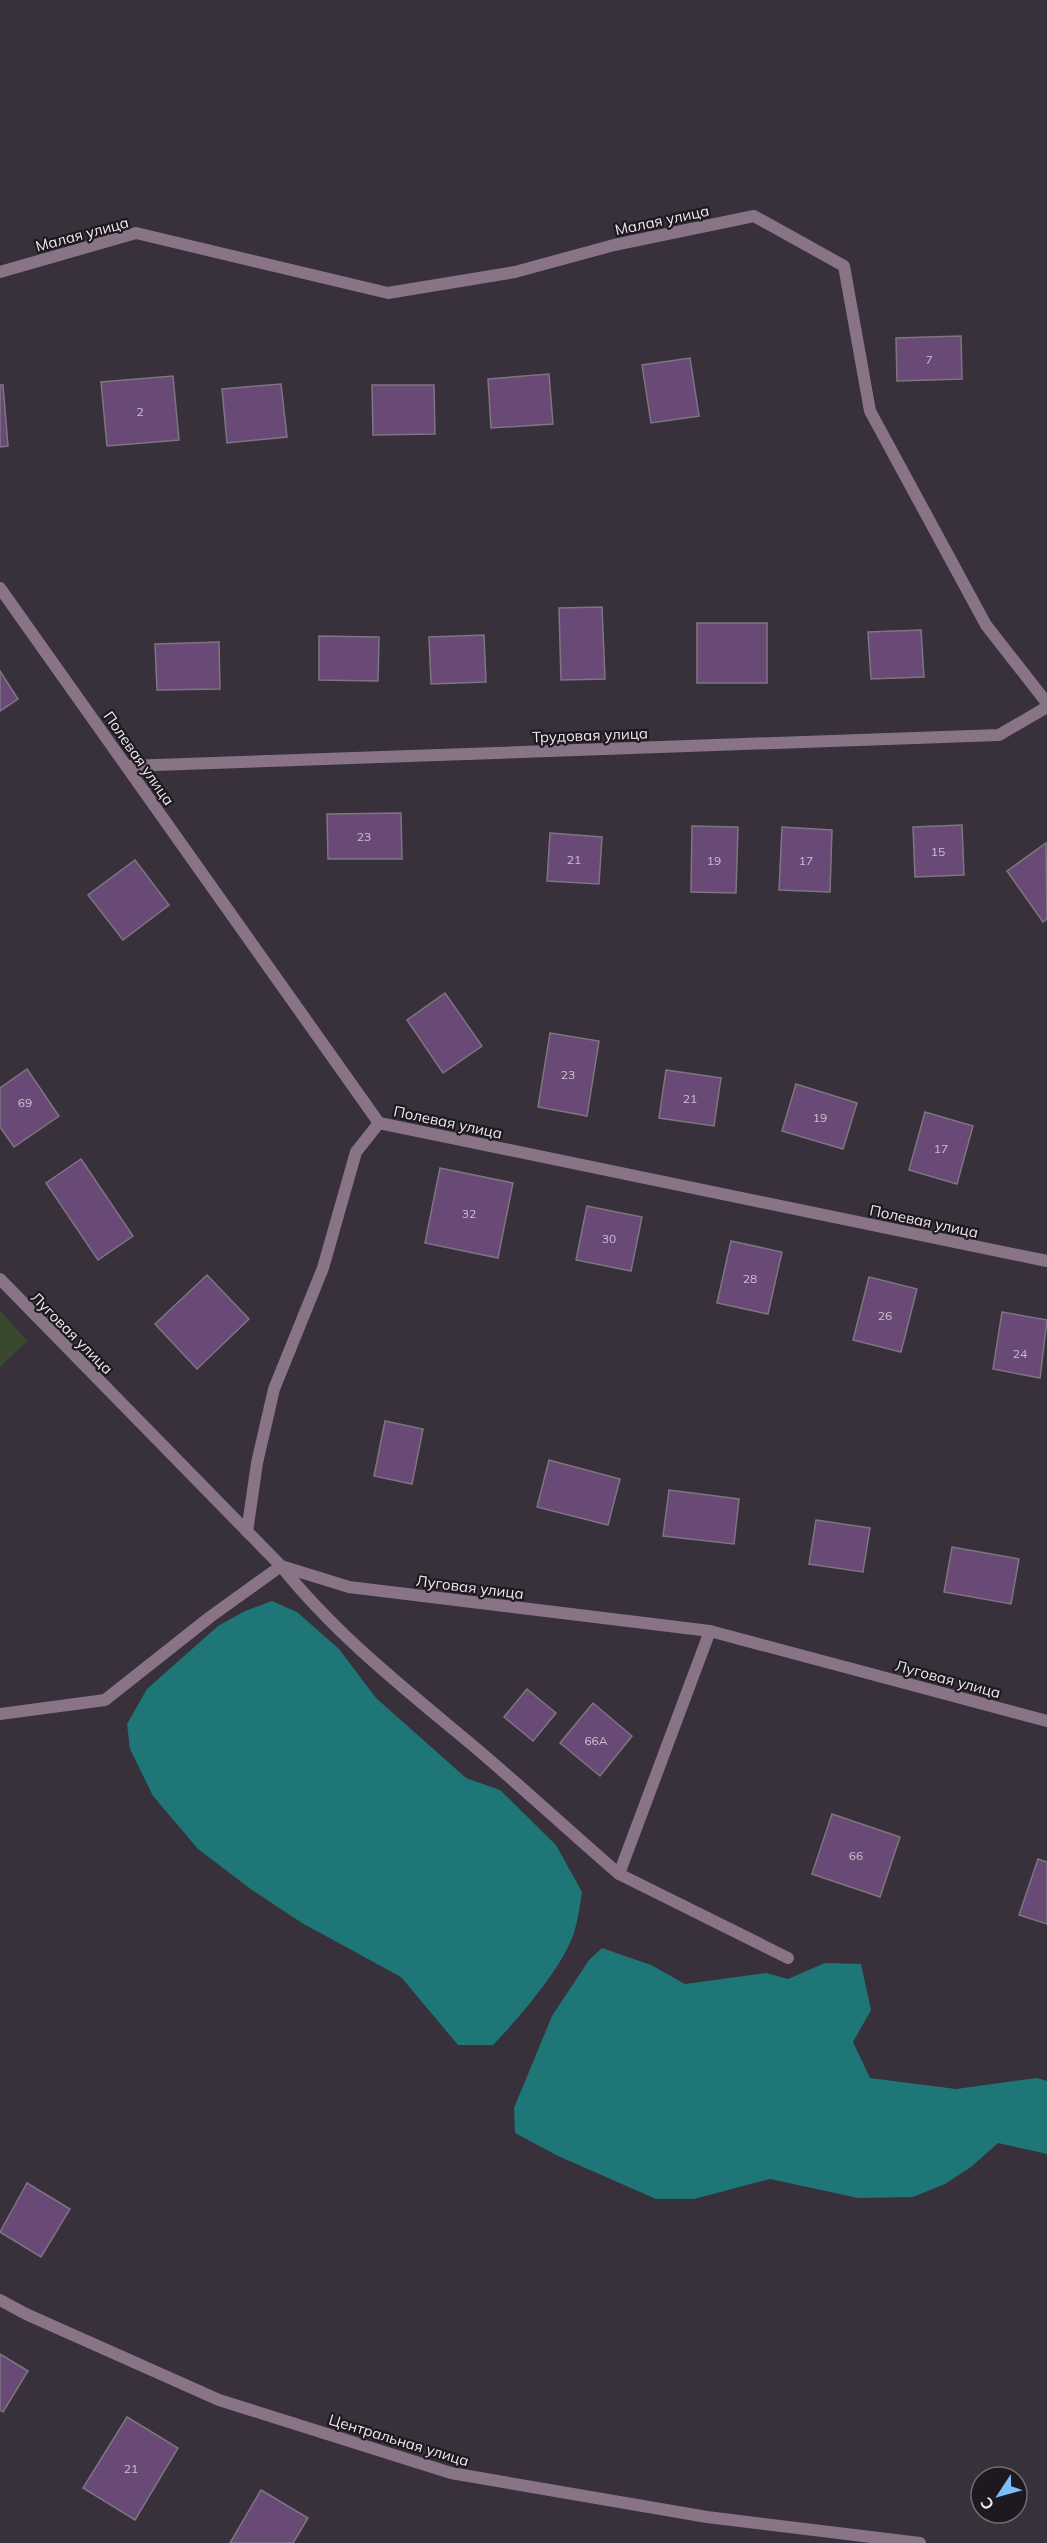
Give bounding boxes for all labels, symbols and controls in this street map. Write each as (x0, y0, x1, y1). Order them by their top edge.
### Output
street label: Малая улица (613, 201, 711, 239)
street label: Малая улица (33, 212, 131, 256)
house number: 7 (925, 352, 933, 367)
house number: 2 (136, 404, 144, 419)
street label: Полевая улица (100, 707, 178, 809)
street label: Трудовая улица (532, 723, 648, 747)
house number: 23 (357, 829, 371, 844)
house number: 15 (931, 844, 945, 859)
house number: 21 (567, 852, 581, 867)
house number: 19 (707, 853, 721, 868)
house number: 17 (799, 853, 813, 868)
house number: 23 (561, 1067, 575, 1082)
house number: 21 (683, 1091, 697, 1106)
house number: 69 (18, 1095, 32, 1110)
street label: Полевая улица (392, 1101, 504, 1143)
house number: 19 (813, 1110, 827, 1125)
house number: 17 (934, 1141, 948, 1156)
street label: Полевая улица (868, 1200, 980, 1242)
house number: 32 (462, 1206, 476, 1221)
house number: 30 (602, 1231, 616, 1246)
house number: 28 (743, 1271, 757, 1286)
street label: Луговая улица (27, 1288, 117, 1378)
house number: 26 (878, 1308, 892, 1323)
house number: 24 (1013, 1346, 1027, 1361)
street label: Луговая улица (415, 1571, 525, 1603)
street label: Луговая улица (893, 1656, 1003, 1702)
house number: 66А (584, 1733, 608, 1748)
house number: 66 (849, 1848, 863, 1863)
street label: Центральная улица (327, 2410, 471, 2470)
house number: 21 (124, 2461, 138, 2476)
north arrow (969, 2465, 1029, 2525)
text: С (976, 2493, 998, 2514)

